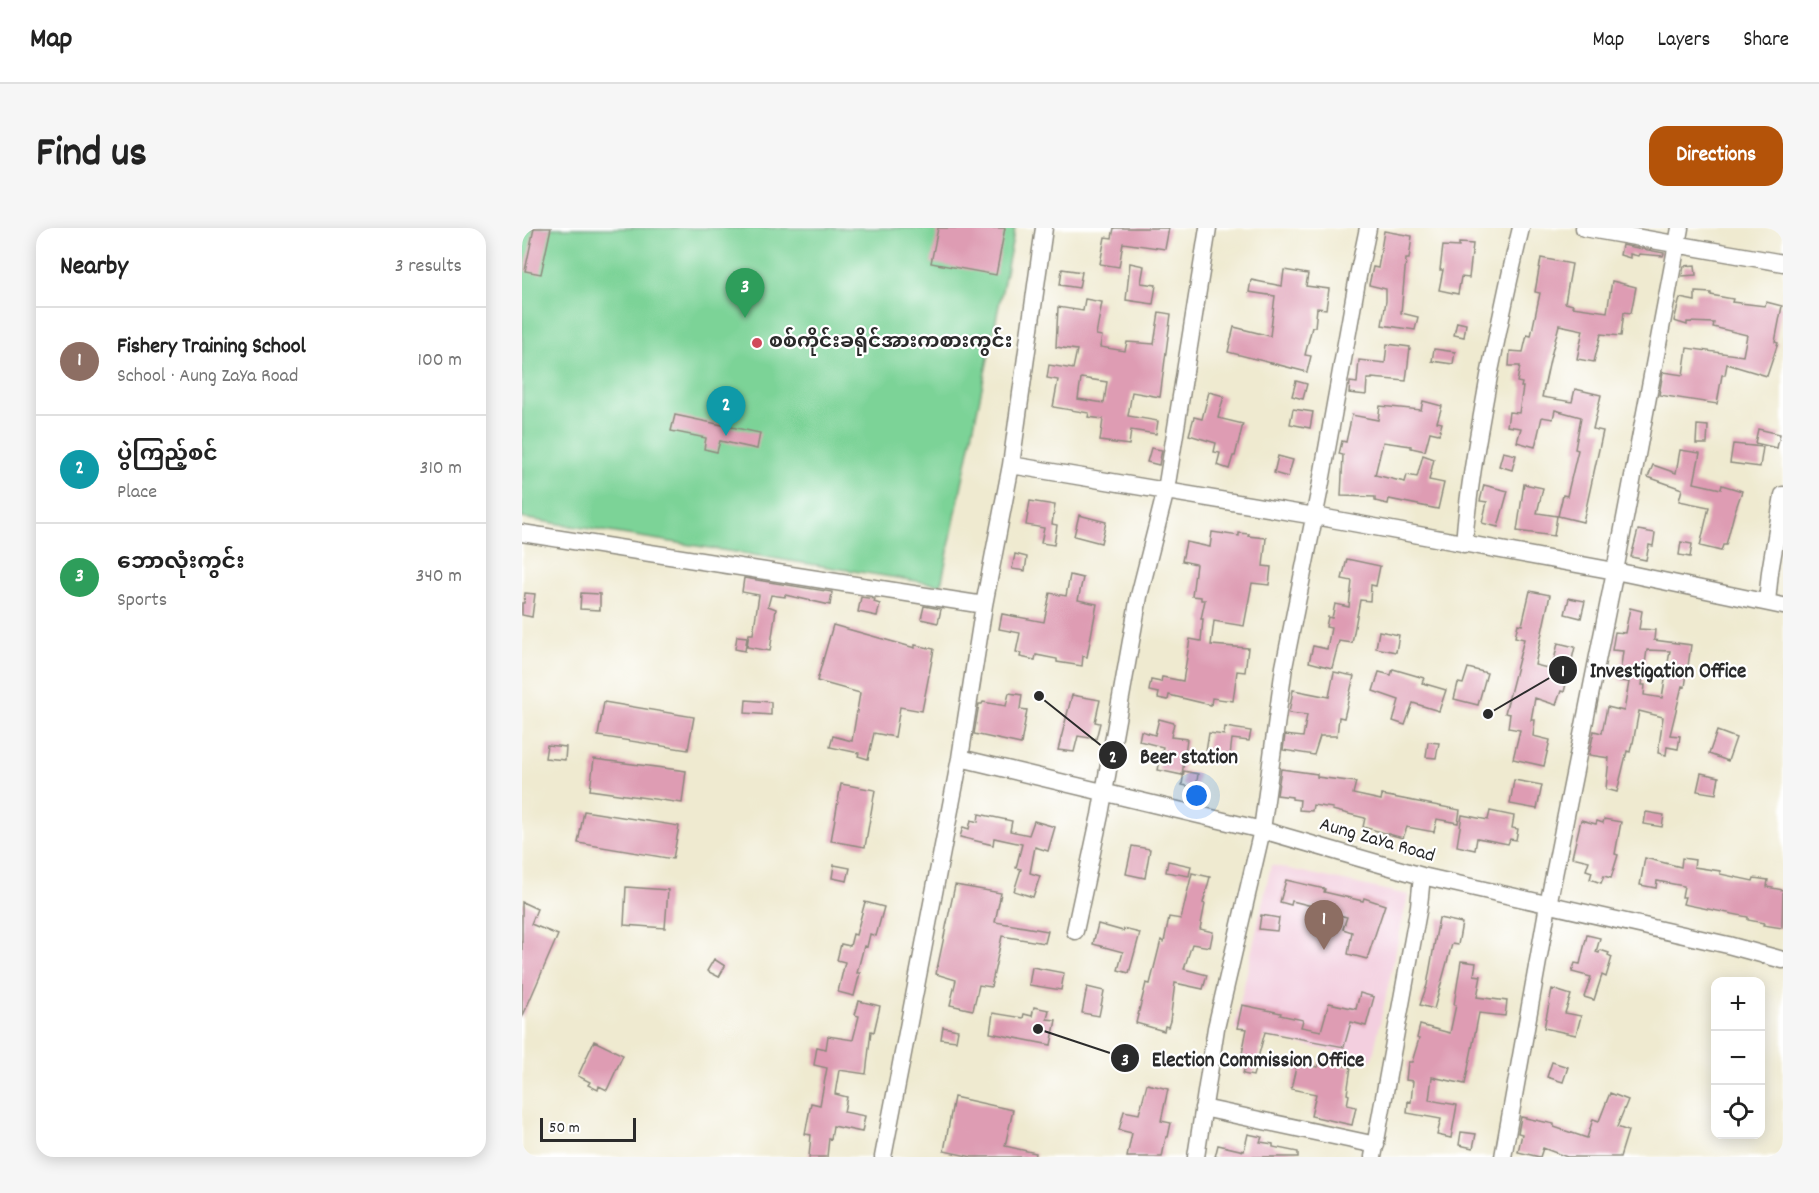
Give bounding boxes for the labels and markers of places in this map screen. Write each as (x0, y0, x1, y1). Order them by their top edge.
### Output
pin: 3 (726, 268, 764, 318)
place label: စစ်ကိုင်းခရိုင်အားကစားကွင်း (769, 327, 1012, 357)
marker: စစ်ကိုင်းခရိုင်အားကစားကွင်း (750, 336, 764, 350)
pin: 2 (706, 386, 746, 436)
callout: Investigation Office (1548, 651, 1758, 690)
callout: Beer station (1098, 736, 1250, 775)
pin: 1 (1304, 900, 1344, 950)
callout: Election Commission Office (1110, 1039, 1376, 1078)

